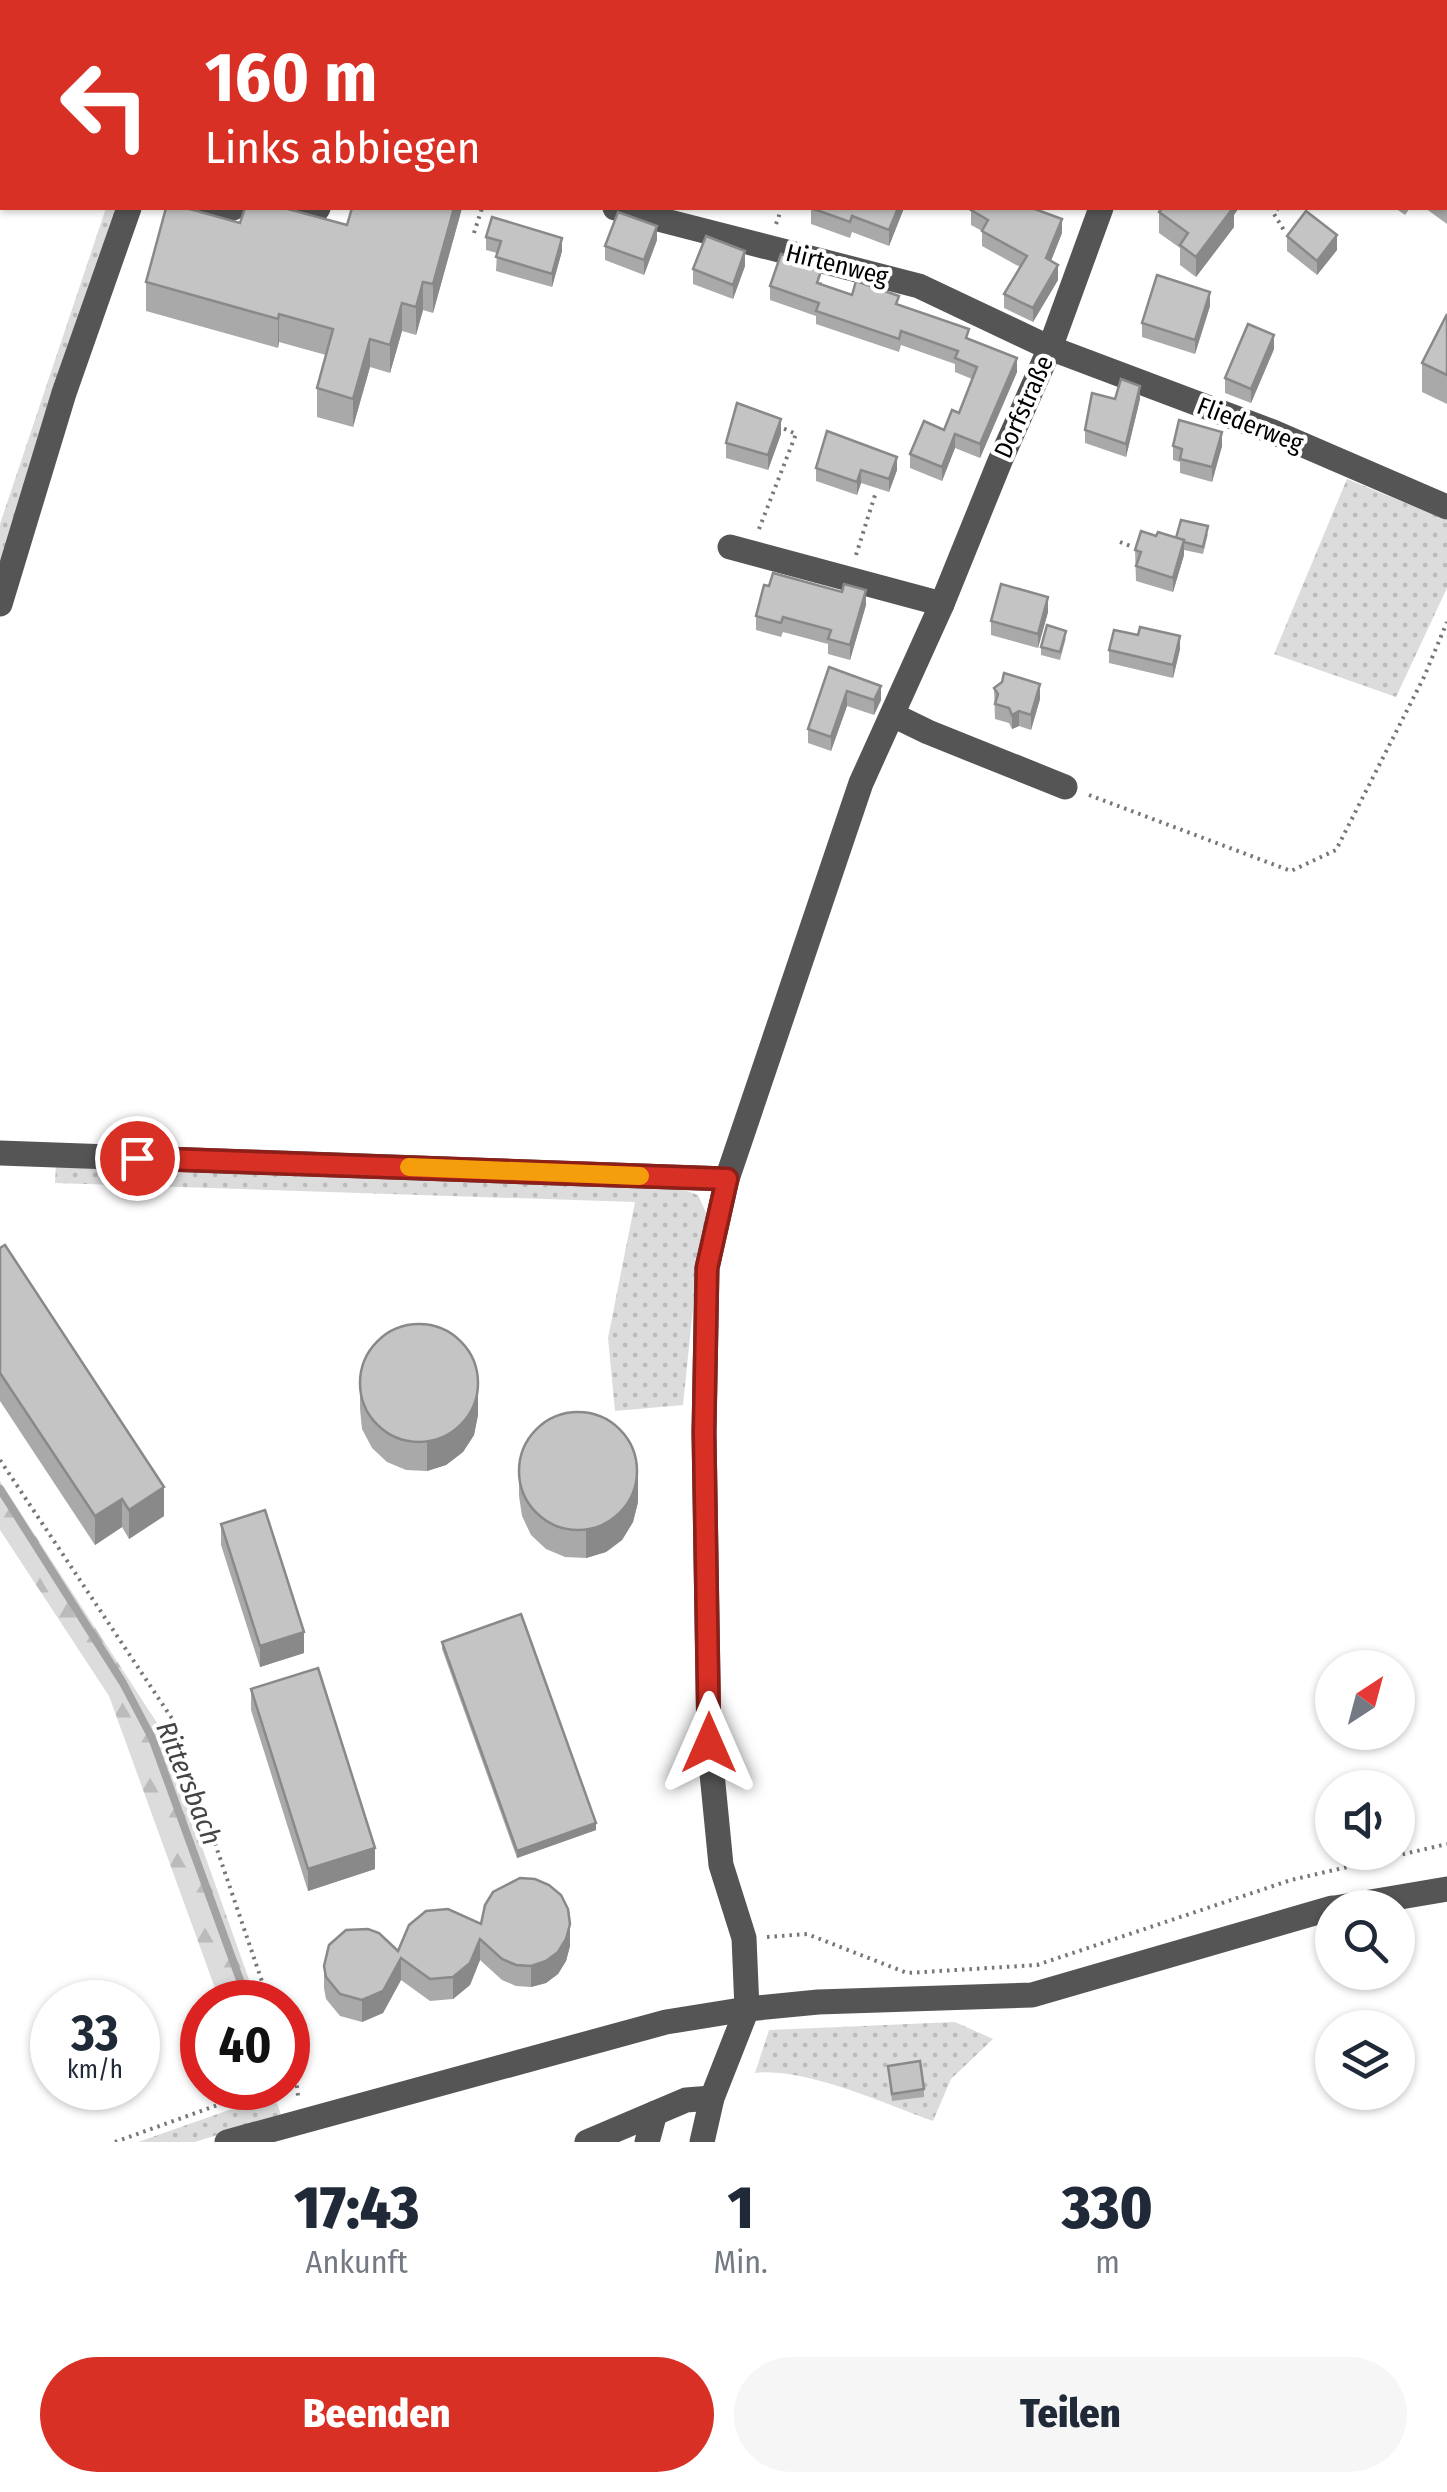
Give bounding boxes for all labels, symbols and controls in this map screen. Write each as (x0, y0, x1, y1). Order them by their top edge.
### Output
text: 160 m (205, 36, 377, 120)
icon: left (40, 40, 170, 170)
text: Links abbiegen (205, 121, 480, 175)
street label: Hirtenweg (783, 238, 891, 292)
street label: Dorfstraße (988, 351, 1060, 463)
street label: Fliederweg (1193, 391, 1307, 459)
pin (95, 1116, 180, 1201)
icon: arrive (110, 1131, 165, 1186)
north arrow (1315, 1650, 1415, 1750)
map controls (1315, 1650, 1415, 2110)
position arrow (657, 1691, 761, 1795)
water label: Rittersbach (149, 1716, 229, 1850)
button: sound (1315, 1770, 1415, 1870)
button: search (1315, 1890, 1415, 1990)
speed limit sign: 40 (180, 1980, 310, 2110)
text: 33 (71, 2003, 119, 2063)
button: layers (1315, 2010, 1415, 2110)
text: km/h (67, 2055, 123, 2085)
text: 17:43 (294, 2172, 419, 2244)
text: 1 (728, 2172, 754, 2244)
text: 330 (1062, 2172, 1153, 2244)
text: Ankunft (306, 2243, 408, 2281)
text: Min. (713, 2243, 768, 2281)
text: m (1095, 2243, 1120, 2281)
button: Beenden (40, 2357, 714, 2472)
button: Teilen (734, 2357, 1407, 2472)

